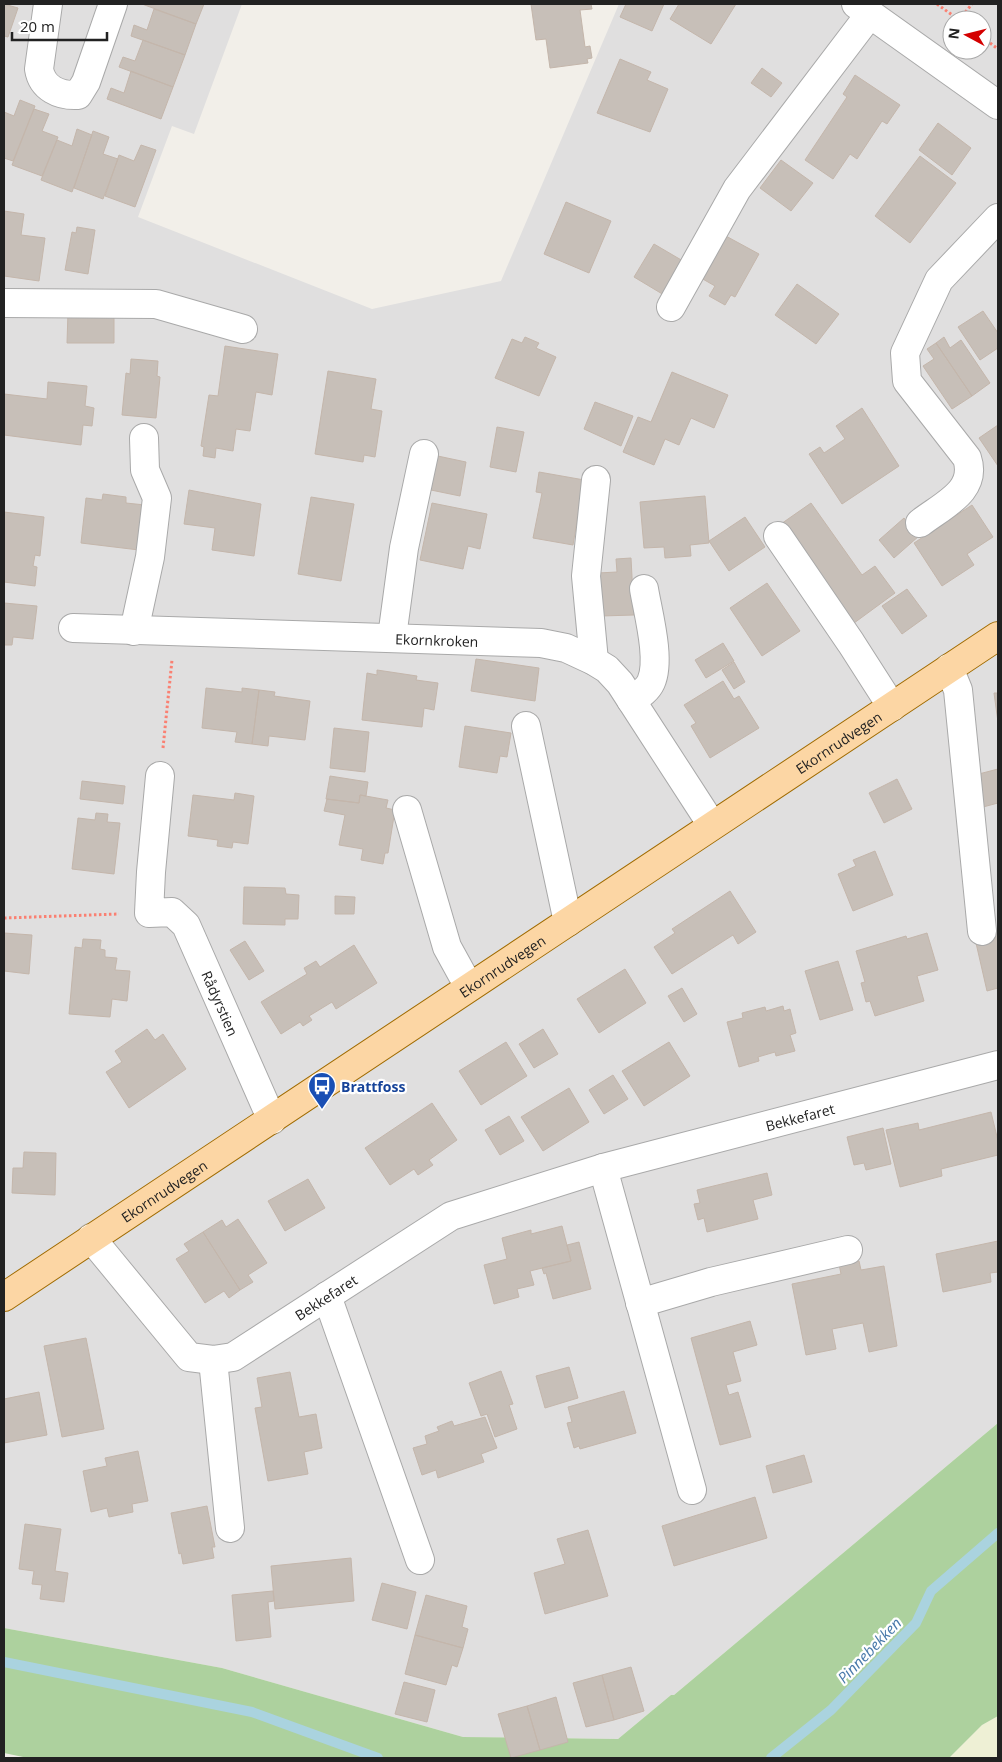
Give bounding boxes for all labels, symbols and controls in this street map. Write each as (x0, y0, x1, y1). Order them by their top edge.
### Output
scale bar (12, 10, 108, 42)
north arrow (942, 10, 992, 60)
text: 20 m (20, 16, 55, 36)
text: N (943, 27, 964, 40)
street label: Ekornkroken (395, 629, 479, 650)
street label: Ekornrudvegen (792, 707, 885, 778)
street label: Ekornrudvegen (455, 930, 549, 1001)
street label: Rådyrstien (198, 968, 243, 1039)
bus stop icon: Brattfoss (307, 1071, 337, 1110)
place label: Brattfoss (341, 1077, 405, 1096)
street label: Bekkefaret (763, 1099, 836, 1135)
street label: Ekornrudvegen (117, 1155, 211, 1226)
street label: Bekkefaret (291, 1270, 361, 1324)
water label: Pinnebekken (833, 1613, 905, 1687)

